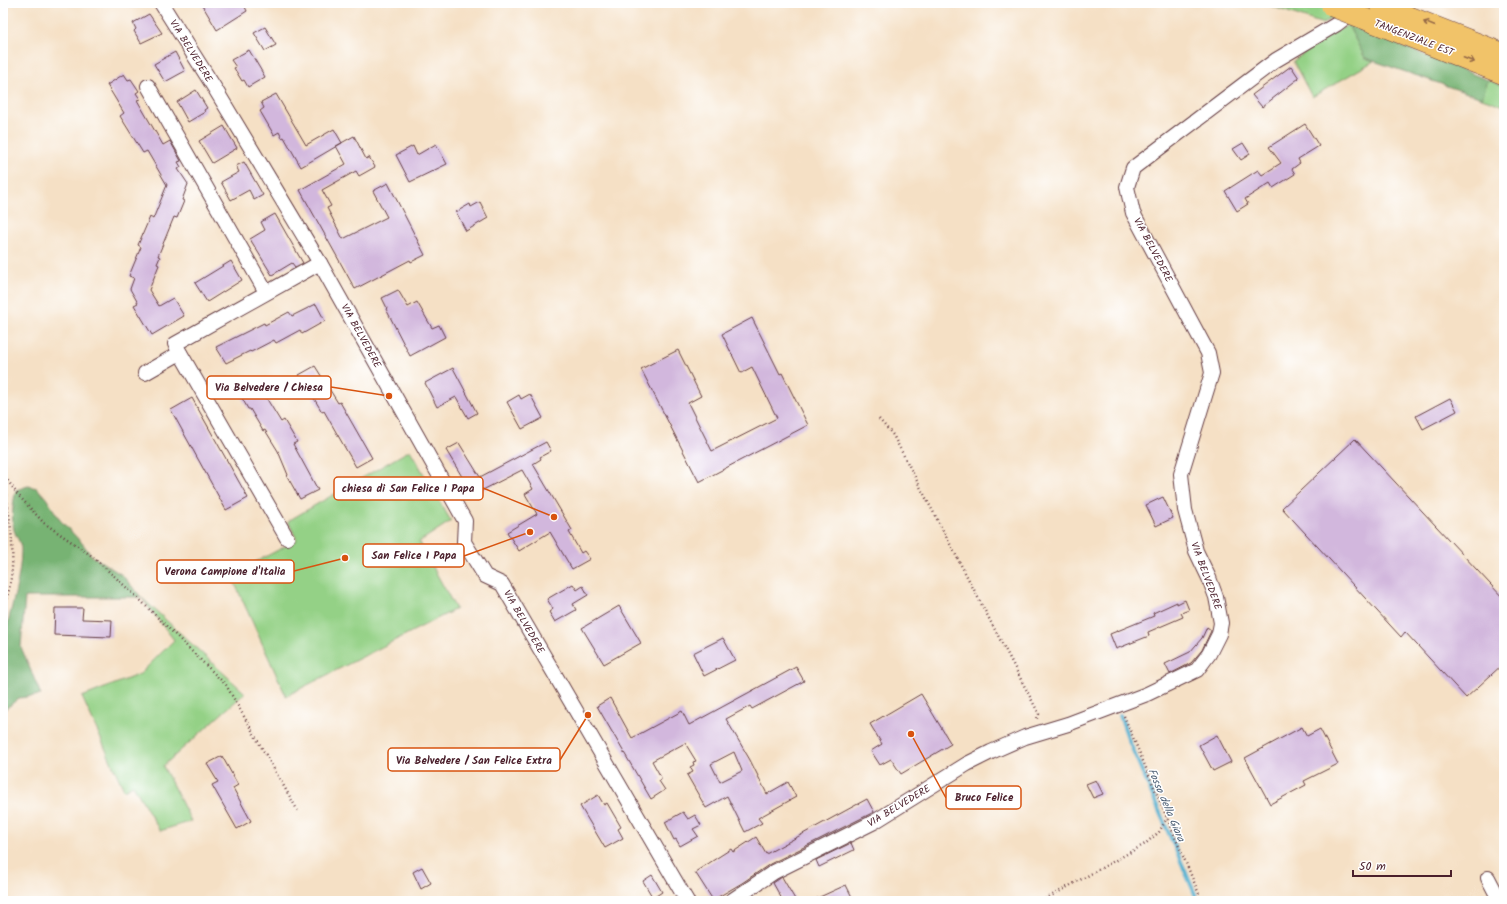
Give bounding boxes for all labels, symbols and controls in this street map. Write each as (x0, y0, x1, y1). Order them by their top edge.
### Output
street label: TANGENZIALE EST (1372, 15, 1458, 61)
street label: VIA BELVEDERE (165, 17, 217, 86)
one-way arrow (1423, 20, 1435, 28)
one-way arrow (1463, 57, 1475, 64)
street label: VIA BELVEDERE (1129, 215, 1177, 286)
street label: VIA BELVEDERE (337, 301, 386, 372)
callout: Via Belvedere / Chiesa (207, 376, 331, 399)
text: Via Belvedere / Chiesa (215, 379, 323, 397)
callout: chiesa di San Felice I Papa (334, 477, 483, 500)
text: chiesa di San Felice I Papa (342, 480, 475, 498)
street label: VIA BELVEDERE (1186, 540, 1226, 613)
callout: San Felice I Papa (363, 544, 464, 567)
text: San Felice I Papa (372, 547, 457, 565)
callout: Verona Campione d'Italia (157, 560, 294, 583)
text: Verona Campione d'Italia (165, 563, 286, 581)
street label: VIA BELVEDERE (499, 587, 549, 658)
callout: Via Belvedere / San Felice Extra (388, 748, 560, 771)
text: Via Belvedere / San Felice Extra (396, 752, 552, 770)
water label: Fosso della Giara (1142, 765, 1190, 845)
street label: VIA BELVEDERE (864, 780, 935, 831)
callout: Bruco Felice (946, 786, 1021, 809)
text: Bruco Felice (955, 789, 1014, 807)
scale bar (1353, 852, 1451, 878)
text: 50 m (1359, 857, 1386, 876)

